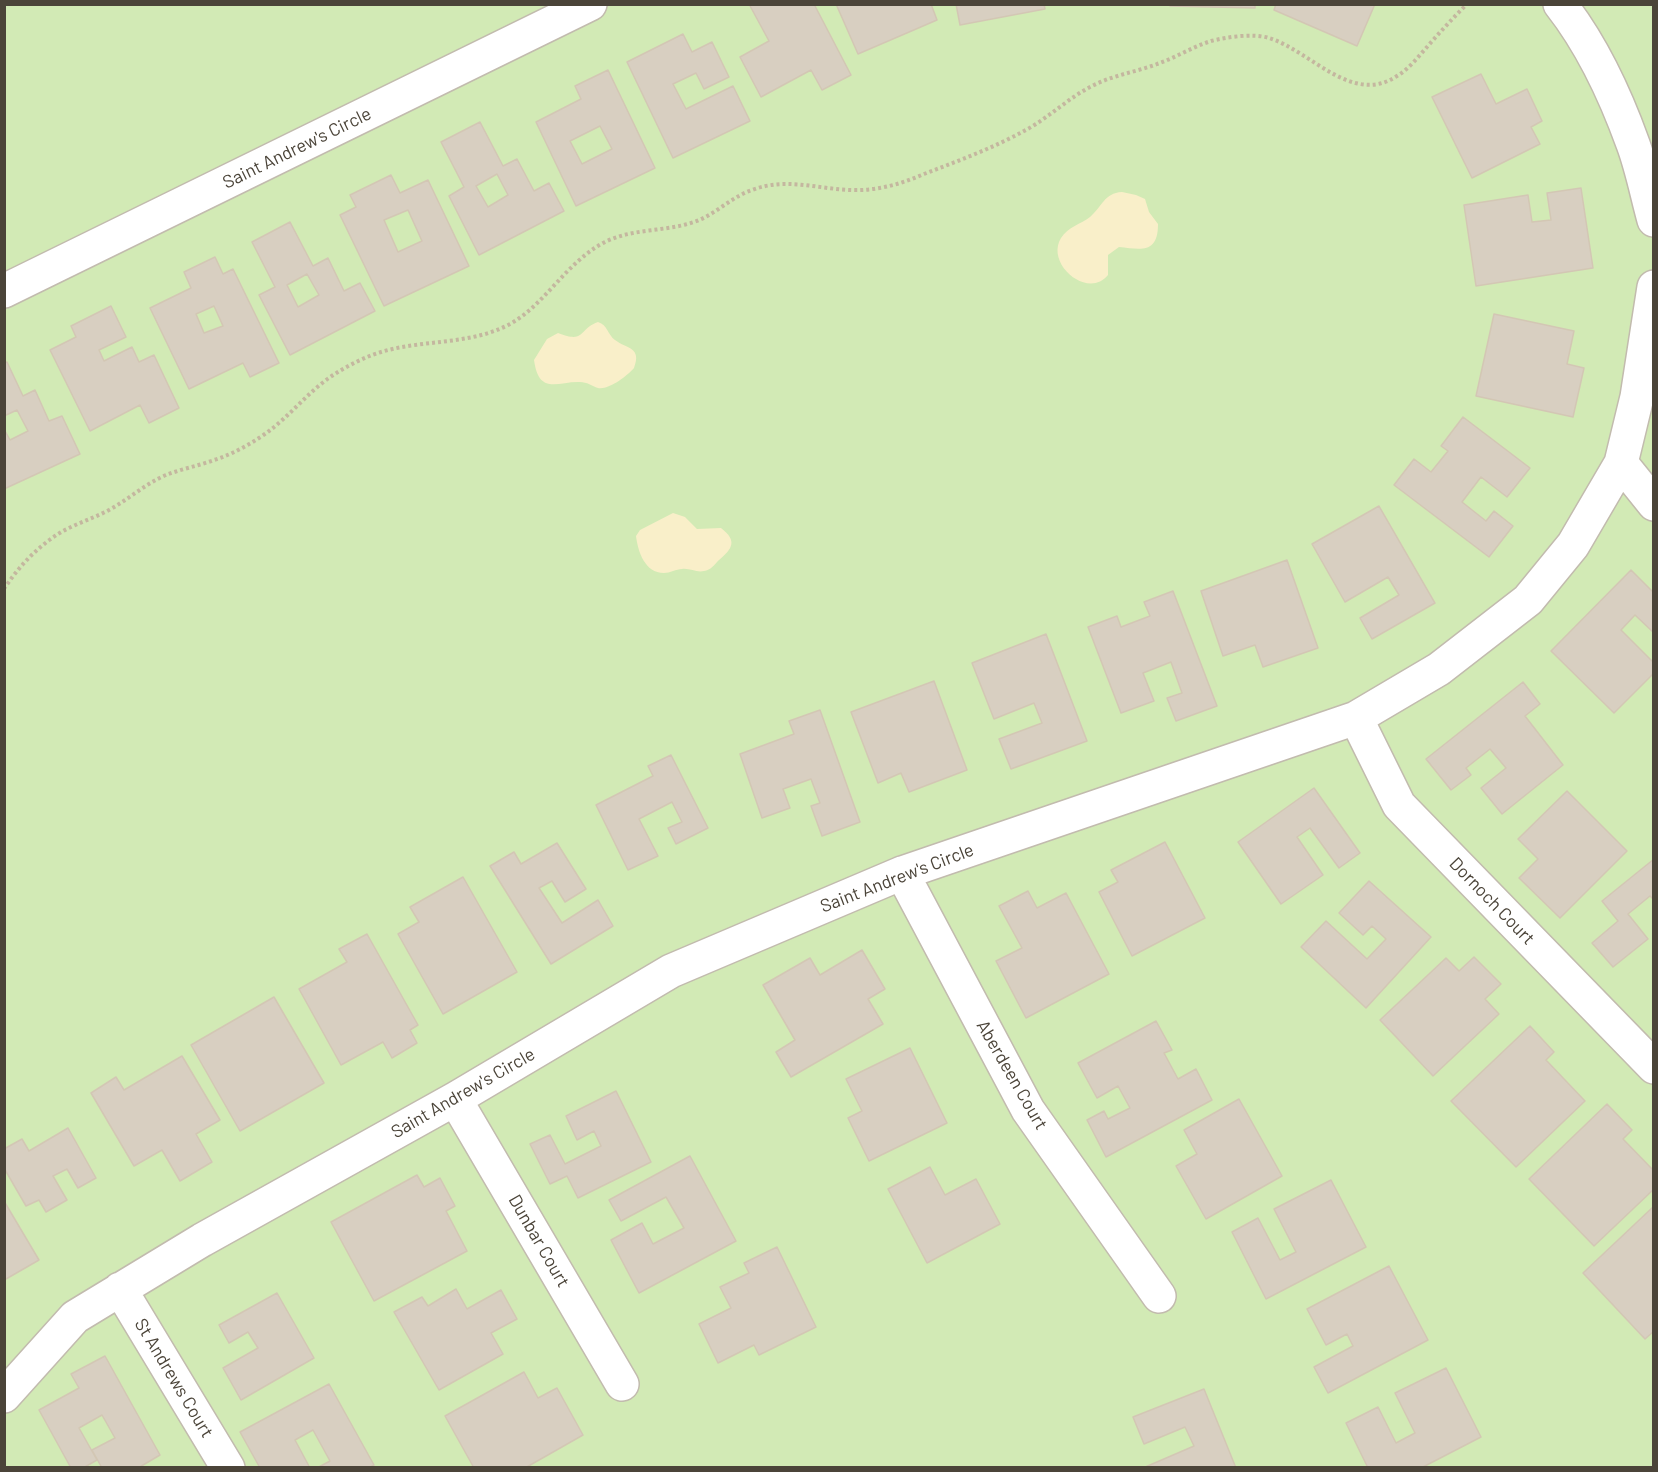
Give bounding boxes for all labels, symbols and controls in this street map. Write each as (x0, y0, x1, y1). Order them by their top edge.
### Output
street label: Saint Andrew's Circle (219, 103, 375, 193)
street label: Saint Andrew's Circle (817, 839, 977, 917)
street label: Dornoch Court (1445, 853, 1539, 949)
street label: Aberdeen Court (972, 1016, 1052, 1134)
street label: Saint Andrew's Circle (387, 1043, 539, 1143)
street label: Dunbar Court (504, 1191, 574, 1291)
street label: St Andrews Court (130, 1314, 218, 1442)

